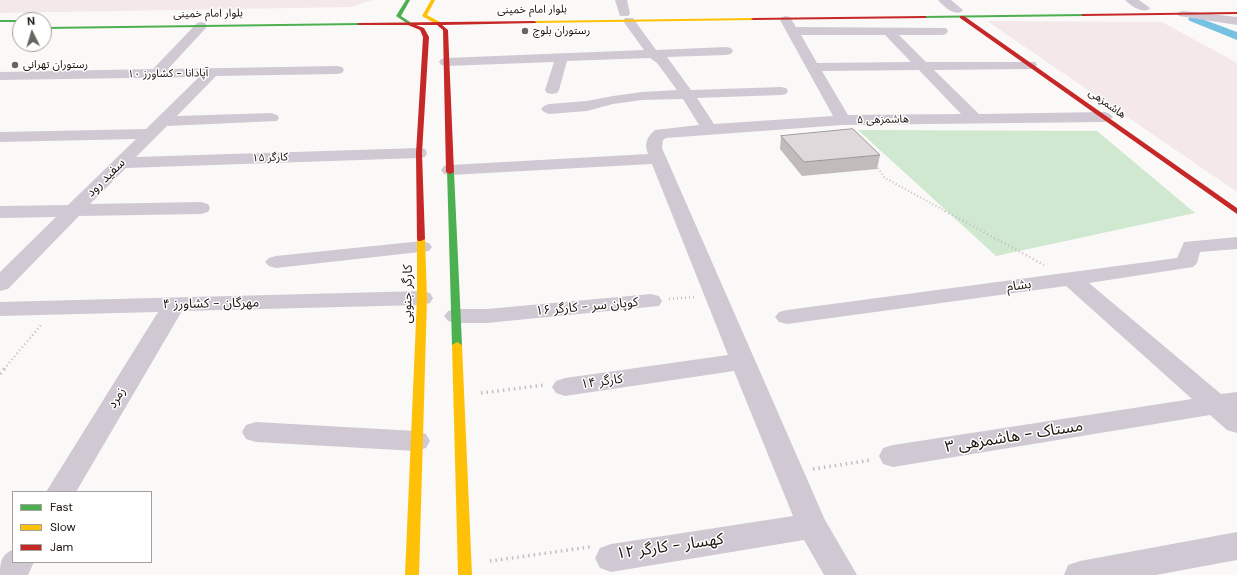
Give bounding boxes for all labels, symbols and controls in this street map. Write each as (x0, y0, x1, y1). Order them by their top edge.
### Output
street label: بلوار امام خمینی (497, 3, 567, 17)
street label: بلوار امام خمینی (173, 7, 243, 21)
north arrow (12, 12, 52, 52)
text: N (26, 14, 36, 28)
place label: رستوران بلوچ (533, 24, 590, 38)
marker: رستوران بلوچ (520, 26, 530, 36)
place label: رستوران تهرانی (23, 58, 88, 72)
marker: رستوران تهرانی (10, 60, 20, 70)
street label: آپادانا - کشاورز ۱۰ (128, 67, 208, 81)
street label: هاشمزهی (1086, 86, 1128, 122)
street label: هاشمزهی ۵ (857, 113, 909, 127)
street label: کارگر ۱۵ (252, 151, 288, 165)
street label: سفید رود (83, 155, 129, 201)
street label: کارگر جنوبی (400, 265, 416, 323)
street label: بشام (1006, 277, 1032, 295)
street label: مهرگان - کشاورز ۴ (163, 295, 259, 313)
street label: کوپان سر - کارگر ۱۶ (535, 295, 639, 319)
street label: کارگر ۱۴ (580, 371, 624, 393)
street label: زمرد (105, 385, 129, 411)
street label: مستاک - هاشمزهی ۳ (944, 417, 1084, 457)
legend (12, 491, 152, 563)
text: Fast (50, 499, 73, 515)
text: Slow (50, 519, 76, 535)
street label: کهسار - کارگر ۱۲ (615, 530, 725, 564)
text: Jam (50, 539, 73, 555)

